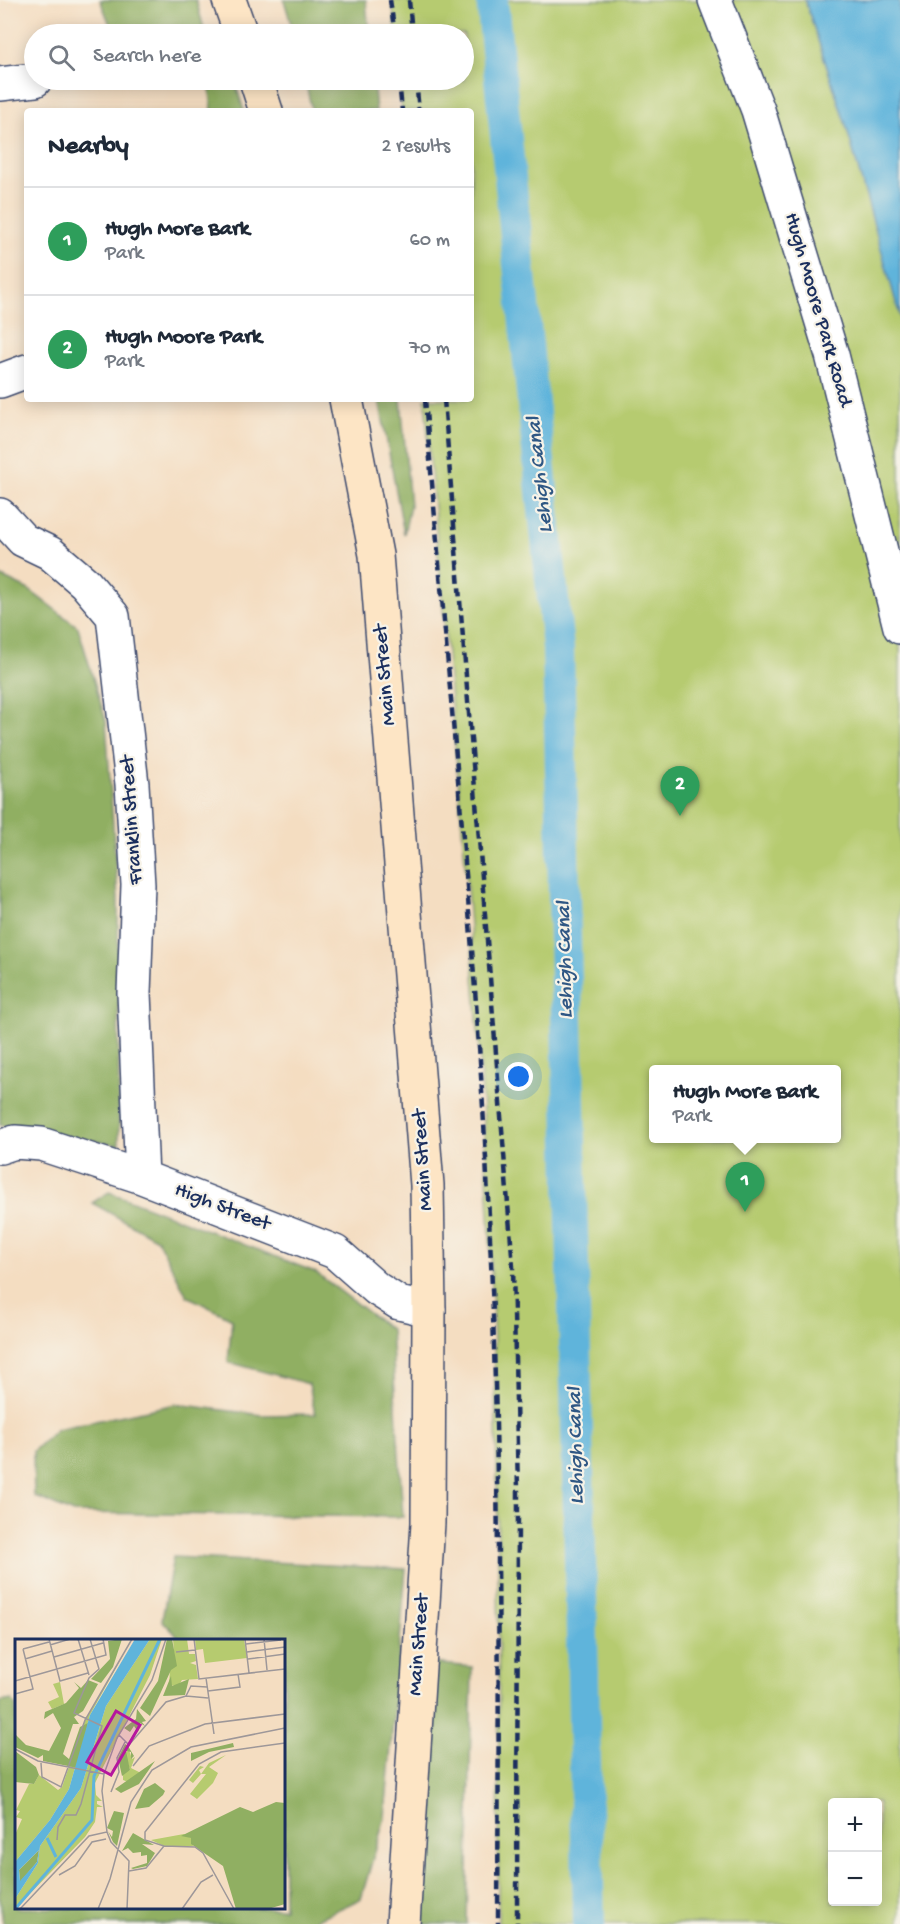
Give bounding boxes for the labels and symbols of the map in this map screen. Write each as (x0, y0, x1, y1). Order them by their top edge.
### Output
street label: Hugh Moore Park Road (777, 210, 857, 411)
water label: Lehigh Canal (522, 414, 560, 535)
street label: Main Street (369, 621, 403, 727)
street label: Franklin Street (116, 752, 150, 886)
pin: 2 (660, 766, 700, 816)
water label: Lehigh Canal (552, 900, 580, 1019)
your location (504, 1062, 533, 1091)
street label: Main Street (408, 1106, 440, 1212)
pin: 1 (726, 1162, 764, 1212)
street label: High Street (170, 1178, 276, 1239)
water label: Lehigh Canal (563, 1386, 591, 1505)
street label: Main Street (404, 1591, 436, 1697)
inset map (15, 1639, 285, 1909)

